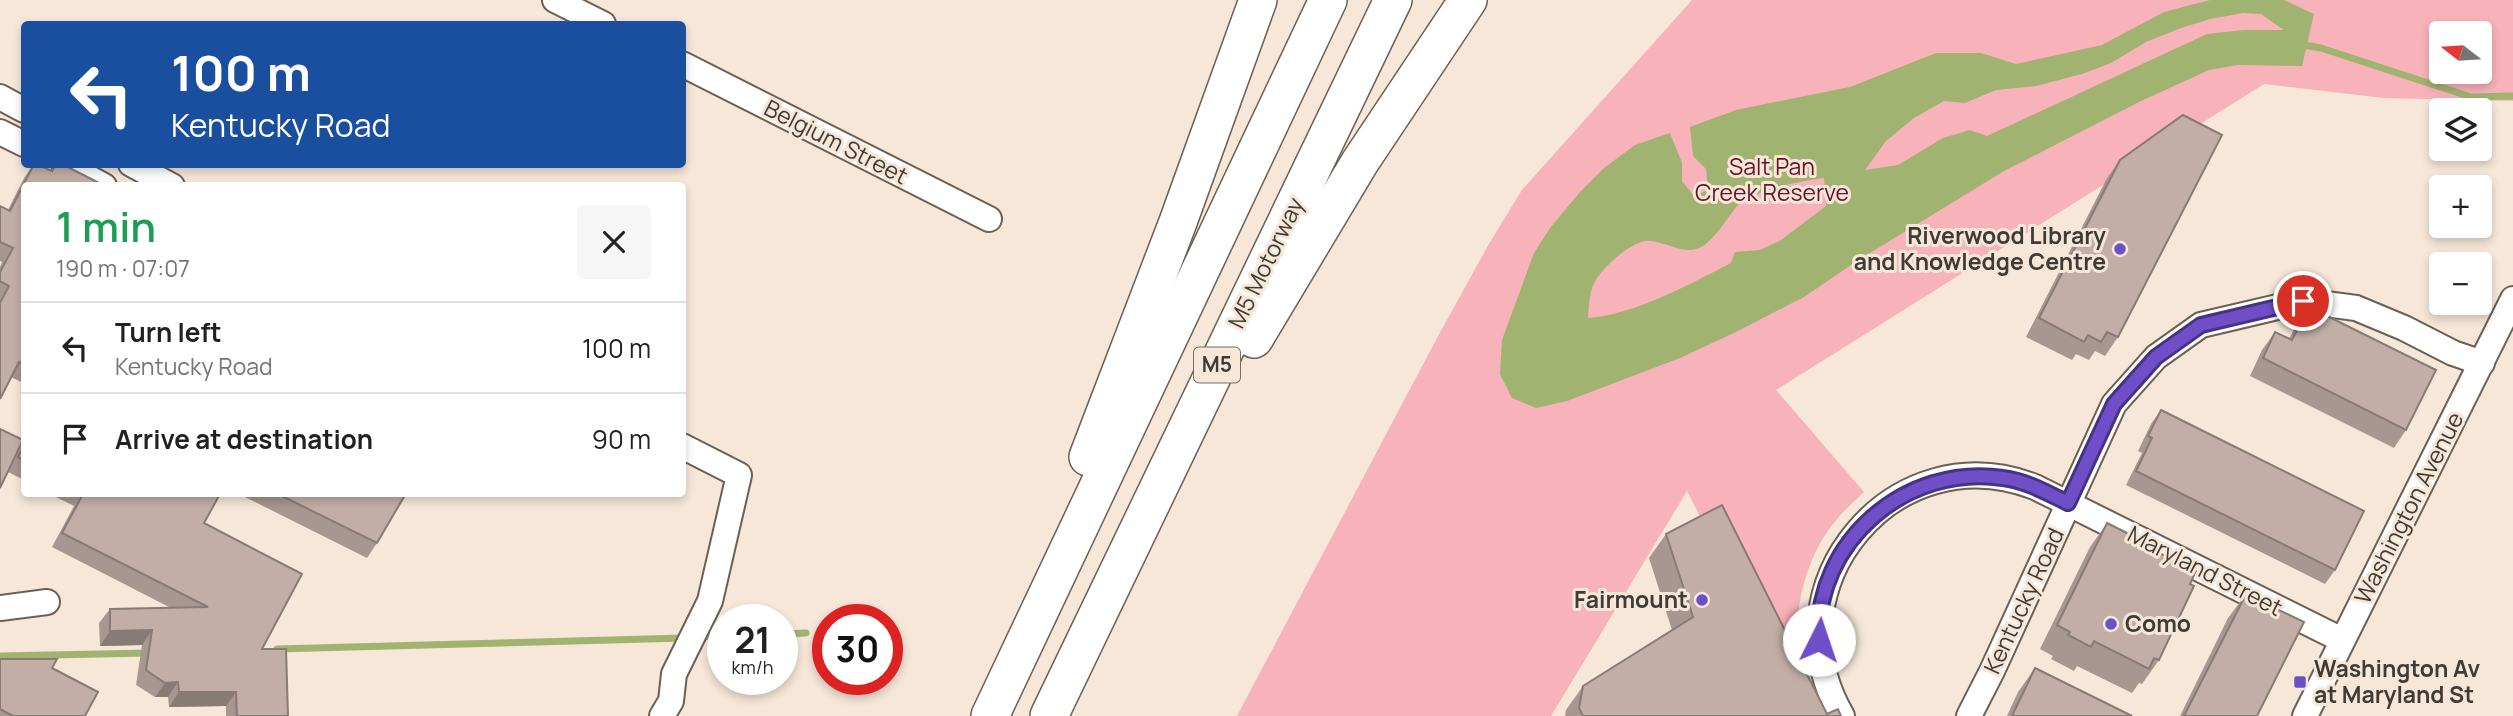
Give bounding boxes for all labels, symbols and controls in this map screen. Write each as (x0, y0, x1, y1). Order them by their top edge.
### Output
north arrow (2429, 21, 2492, 84)
map controls (2429, 21, 2492, 315)
text: 100 m (171, 39, 311, 106)
icon: left (56, 49, 147, 140)
street label: Belgium Street (759, 91, 914, 191)
button: layers (2429, 98, 2492, 161)
text: Kentucky Road (171, 103, 390, 147)
park label: Salt Pan Creek Reserve (1695, 150, 1849, 208)
button: + (2429, 175, 2492, 238)
street label: M5 Motorway (1220, 192, 1311, 333)
text: 1 min (56, 197, 156, 255)
button: close (577, 205, 651, 279)
place label: Riverwood Library and Knowledge Centre (1854, 219, 2106, 277)
marker: Riverwood Library and Knowledge Centre (2112, 241, 2128, 257)
text: 190 m · 07:07 (56, 252, 190, 284)
button: − (2429, 252, 2492, 315)
pin (2273, 271, 2333, 331)
icon: arrive (2284, 282, 2322, 320)
text: Turn left (115, 314, 222, 350)
icon: left (56, 329, 94, 367)
text: 100 m (582, 330, 651, 366)
road number: M5 (1194, 348, 1240, 382)
text: Kentucky Road (115, 350, 273, 382)
street label: Washington Avenue (2346, 406, 2470, 609)
icon: arrive (56, 420, 94, 458)
text: Arrive at destination (115, 421, 373, 457)
text: 90 m (592, 421, 651, 457)
street label: Maryland Street (2123, 517, 2288, 623)
street label: Kentucky Road (1975, 522, 2071, 679)
place label: Fairmount (1574, 583, 1688, 615)
marker: Fairmount (1694, 592, 1710, 608)
position arrow (1782, 603, 1856, 677)
speed limit sign: 30 (812, 604, 903, 695)
place label: Como (2125, 607, 2191, 639)
text: 21 (734, 616, 771, 664)
marker: Como (2103, 616, 2119, 632)
place label: Washington Av at Maryland St (2314, 652, 2481, 710)
text: km/h (732, 655, 773, 679)
marker: Washington Av at Maryland St (2292, 674, 2308, 690)

